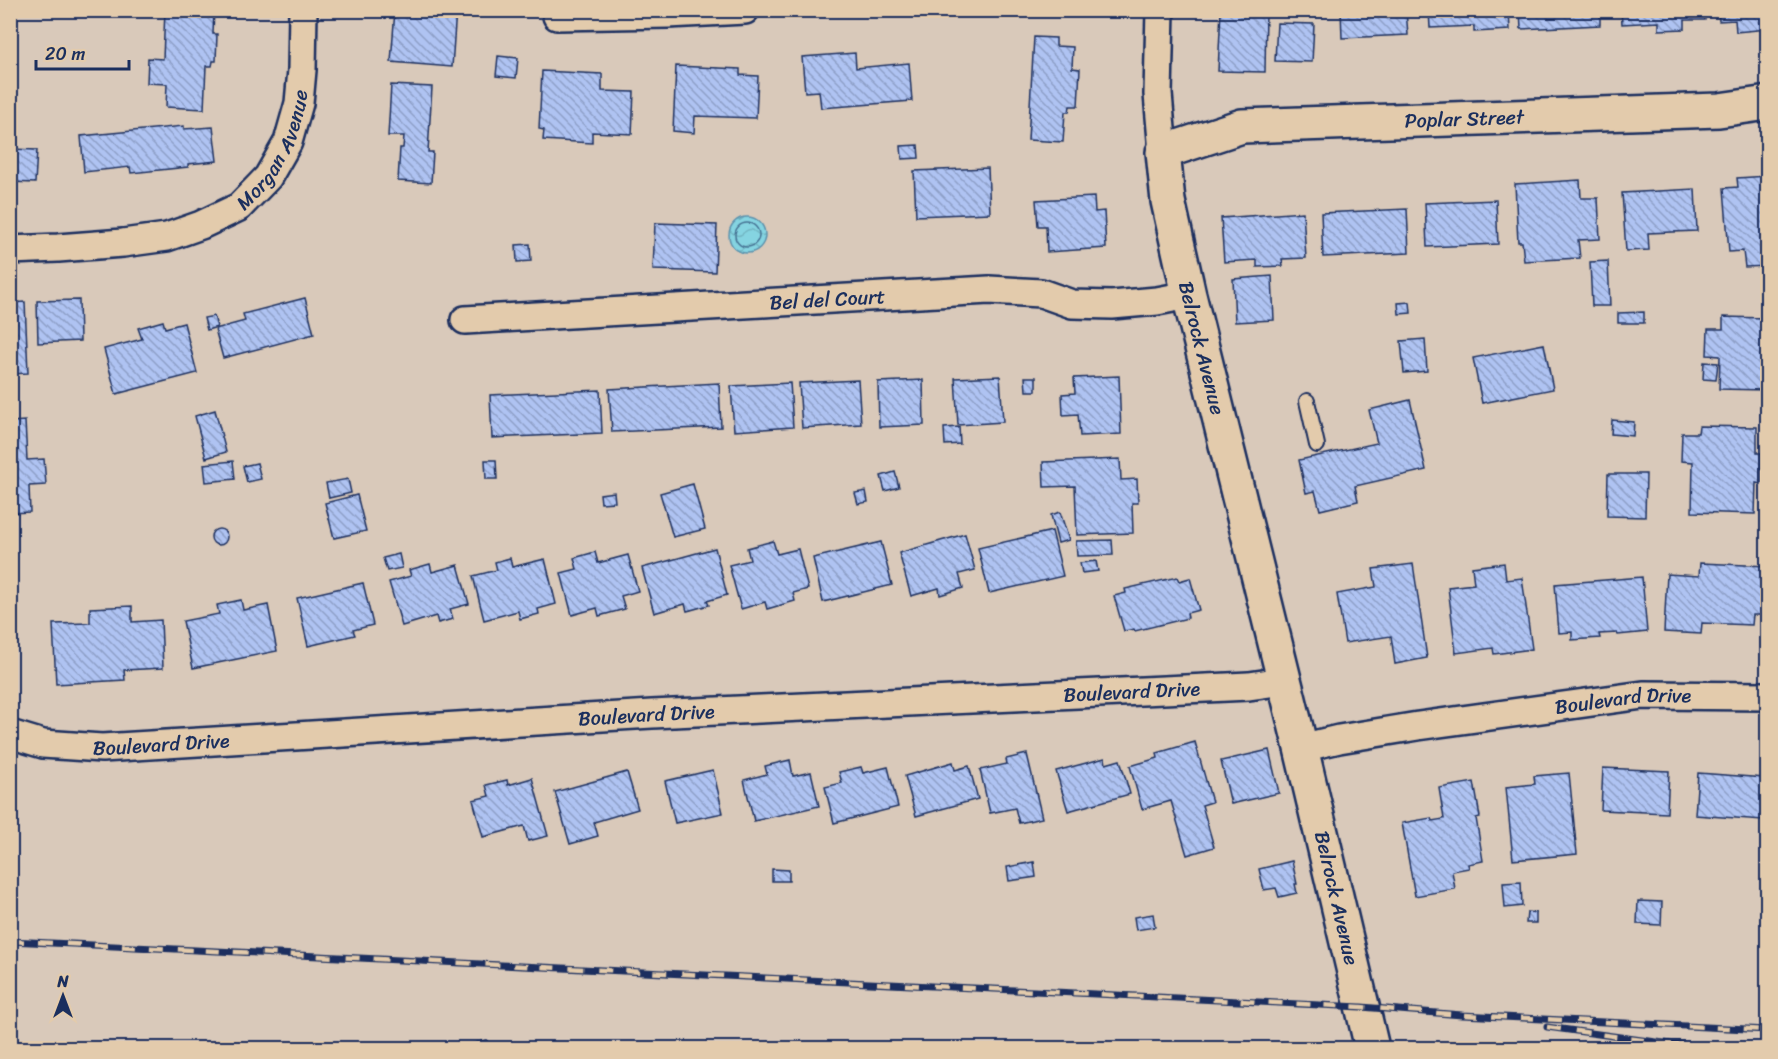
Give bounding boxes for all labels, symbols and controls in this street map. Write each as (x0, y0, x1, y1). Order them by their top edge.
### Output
scale bar (36, 33, 129, 71)
text: 20 m (45, 38, 85, 70)
street label: Morgan Avenue (227, 88, 318, 219)
street label: Poplar Street (1404, 100, 1525, 139)
street label: Belrock Avenue (1168, 278, 1235, 419)
street label: Bel del Court (769, 279, 886, 321)
street label: Boulevard Drive (1063, 671, 1201, 713)
street label: Boulevard Drive (1553, 678, 1692, 725)
street label: Boulevard Drive (577, 694, 716, 737)
street label: Boulevard Drive (92, 723, 231, 766)
street label: Belrock Avenue (1304, 828, 1369, 969)
north arrow (33, 966, 93, 1026)
text: N (56, 967, 69, 996)

